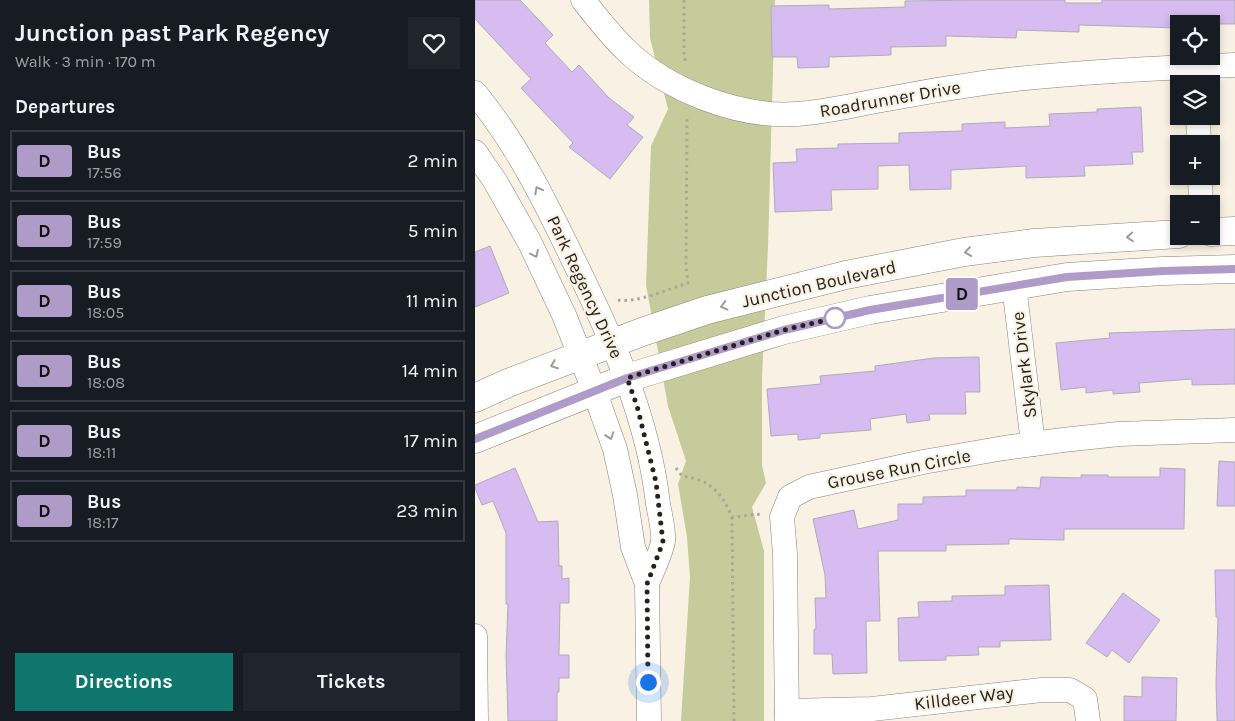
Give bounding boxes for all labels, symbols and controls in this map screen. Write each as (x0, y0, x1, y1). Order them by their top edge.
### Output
map controls (1170, 15, 1220, 245)
button: locate (1170, 15, 1220, 65)
button: heart (408, 17, 460, 69)
text: Junction past Park Regency (15, 19, 329, 47)
text: Walk · 3 min · 170 m (15, 52, 156, 71)
button: layers (1170, 75, 1220, 125)
street label: Roadrunner Drive (818, 76, 962, 122)
text: Departures (15, 96, 115, 118)
button: + (1170, 135, 1220, 185)
text: Bus (87, 141, 121, 163)
text: D (38, 150, 51, 172)
text: 2 min (408, 150, 458, 172)
text: 17:56 (87, 163, 122, 182)
one-way arrow (534, 186, 544, 195)
button: − (1170, 195, 1220, 245)
text: Bus (87, 211, 121, 233)
street label: Park Regency Drive (542, 212, 628, 362)
text: D (38, 220, 51, 242)
text: 5 min (408, 220, 458, 242)
one-way arrow (1126, 231, 1134, 242)
text: 17:59 (87, 233, 122, 252)
one-way arrow (964, 246, 972, 257)
one-way arrow (529, 249, 540, 258)
street label: Junction Boulevard (740, 256, 898, 312)
line badge: D (946, 278, 978, 310)
text: Bus (87, 281, 121, 303)
text: D (956, 283, 968, 305)
text: D (38, 290, 51, 312)
text: 11 min (406, 290, 458, 312)
one-way arrow (720, 300, 729, 311)
text: 18:05 (87, 303, 124, 322)
unlabelled marker (824, 307, 846, 329)
street label: Skylark Drive (1007, 311, 1041, 419)
text: Bus (87, 351, 121, 373)
one-way arrow (551, 359, 559, 369)
text: D (38, 360, 51, 382)
text: 14 min (402, 360, 458, 382)
text: 18:08 (87, 373, 125, 392)
text: Bus (87, 421, 121, 443)
text: D (38, 430, 51, 452)
text: 17 min (403, 430, 458, 452)
one-way arrow (604, 431, 614, 440)
text: 18:11 (87, 443, 116, 462)
street label: Grouse Run Circle (826, 444, 972, 494)
text: Bus (87, 491, 121, 513)
text: D (38, 500, 51, 522)
text: 23 min (396, 500, 458, 522)
text: 18:17 (87, 513, 119, 532)
button: Directions (15, 653, 233, 711)
button: Tickets (243, 653, 460, 711)
your location (636, 670, 661, 695)
street label: Killdeer Way (913, 681, 1016, 715)

